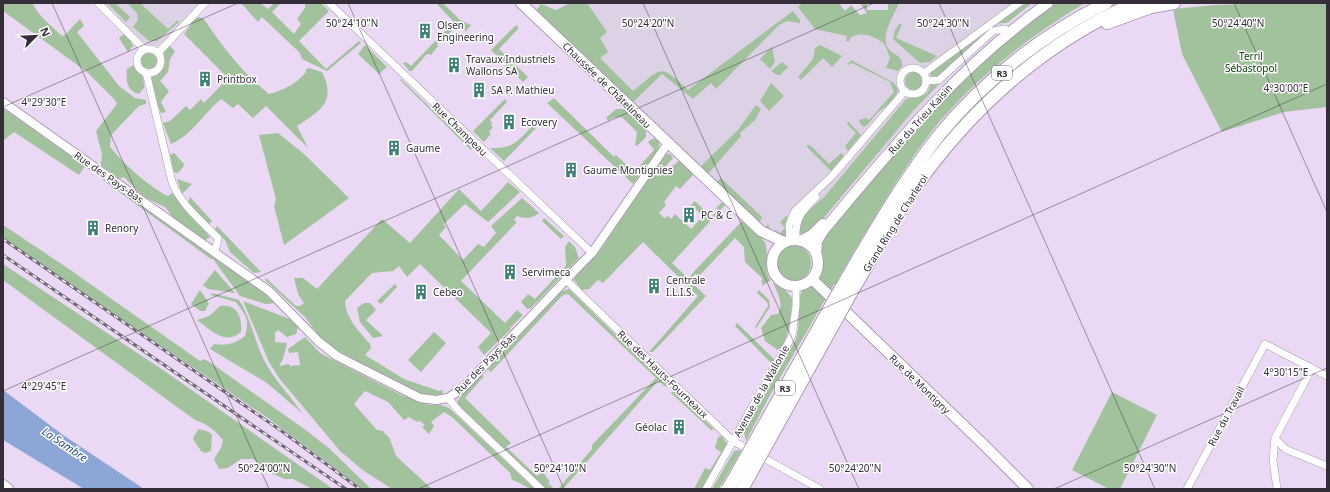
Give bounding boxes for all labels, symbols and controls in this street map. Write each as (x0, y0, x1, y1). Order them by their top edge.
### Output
north arrow (16, 16, 56, 56)
text: 50°24'10"N (326, 16, 378, 30)
text: 50°24'20"N (622, 16, 674, 30)
text: 50°24'30"N (917, 16, 969, 30)
text: 50°24'40"N (1212, 16, 1264, 30)
place label: Olsen Engineering (437, 18, 494, 44)
building icon: Olsen Engineering (416, 22, 434, 40)
text: N (37, 25, 54, 39)
street label: Chaussée de Châtelineau (560, 39, 654, 131)
park label: Terril Sébastopol (1225, 49, 1277, 75)
place label: Travaux Industriels Wallons SA (466, 52, 556, 78)
building icon: Travaux Industriels Wallons SA (445, 56, 463, 74)
road number: R3 (992, 66, 1012, 80)
building icon: Printbox (196, 70, 214, 88)
place label: Printbox (217, 72, 258, 86)
building icon: SA P. Mathieu (470, 81, 488, 99)
street label: Rue du Trieu Kaisin (885, 81, 955, 157)
text: 4°30'00"E (1264, 81, 1308, 95)
place label: SA P. Mathieu (491, 83, 554, 97)
text: 4°29'30"E (22, 95, 66, 109)
street label: Rue Champeau (429, 99, 491, 159)
building icon: Ecovery (500, 113, 518, 131)
place label: Ecovery (521, 115, 558, 129)
building icon: Gaume (385, 139, 403, 157)
place label: Gaume (406, 141, 440, 155)
street label: Rue des Pays-Bas (72, 148, 147, 206)
building icon: Gaume Montignies (562, 161, 580, 179)
place label: Gaume Montignies (583, 163, 673, 177)
street label: Grand Ring de Charleroi (859, 171, 931, 275)
building icon: PC & C (680, 206, 698, 224)
place label: PC & C (701, 208, 733, 222)
building icon: Renory (84, 219, 102, 237)
place label: Renory (105, 221, 139, 235)
building icon: Servimeca (501, 263, 519, 281)
place label: Servimeca (522, 265, 570, 279)
place label: Centrale I.L.I.S. (666, 273, 706, 299)
building icon: Centrale I.L.I.S. (645, 277, 663, 295)
building icon: Cebeo (412, 283, 430, 301)
place label: Cebeo (433, 285, 463, 299)
street label: Rue des Hauts-Fourneaux (615, 327, 712, 422)
street label: Rue des Pays-Bas (451, 329, 519, 397)
street label: Avenue de la Wallonie (730, 342, 792, 440)
street label: Rue de Montigny (886, 351, 954, 417)
text: 4°30'15"E (1264, 365, 1308, 379)
text: 4°29'45"E (22, 379, 66, 393)
road number: R3 (775, 381, 795, 395)
street label: Rue du Travail (1204, 384, 1248, 448)
building icon: Géolac (670, 418, 688, 436)
place label: Géolac (635, 420, 667, 434)
water label: La Sambre (39, 423, 91, 465)
text: 50°24'00"N (238, 461, 290, 475)
text: 50°24'10"N (534, 461, 586, 475)
text: 50°24'20"N (829, 461, 881, 475)
text: 50°24'30"N (1124, 461, 1176, 475)

